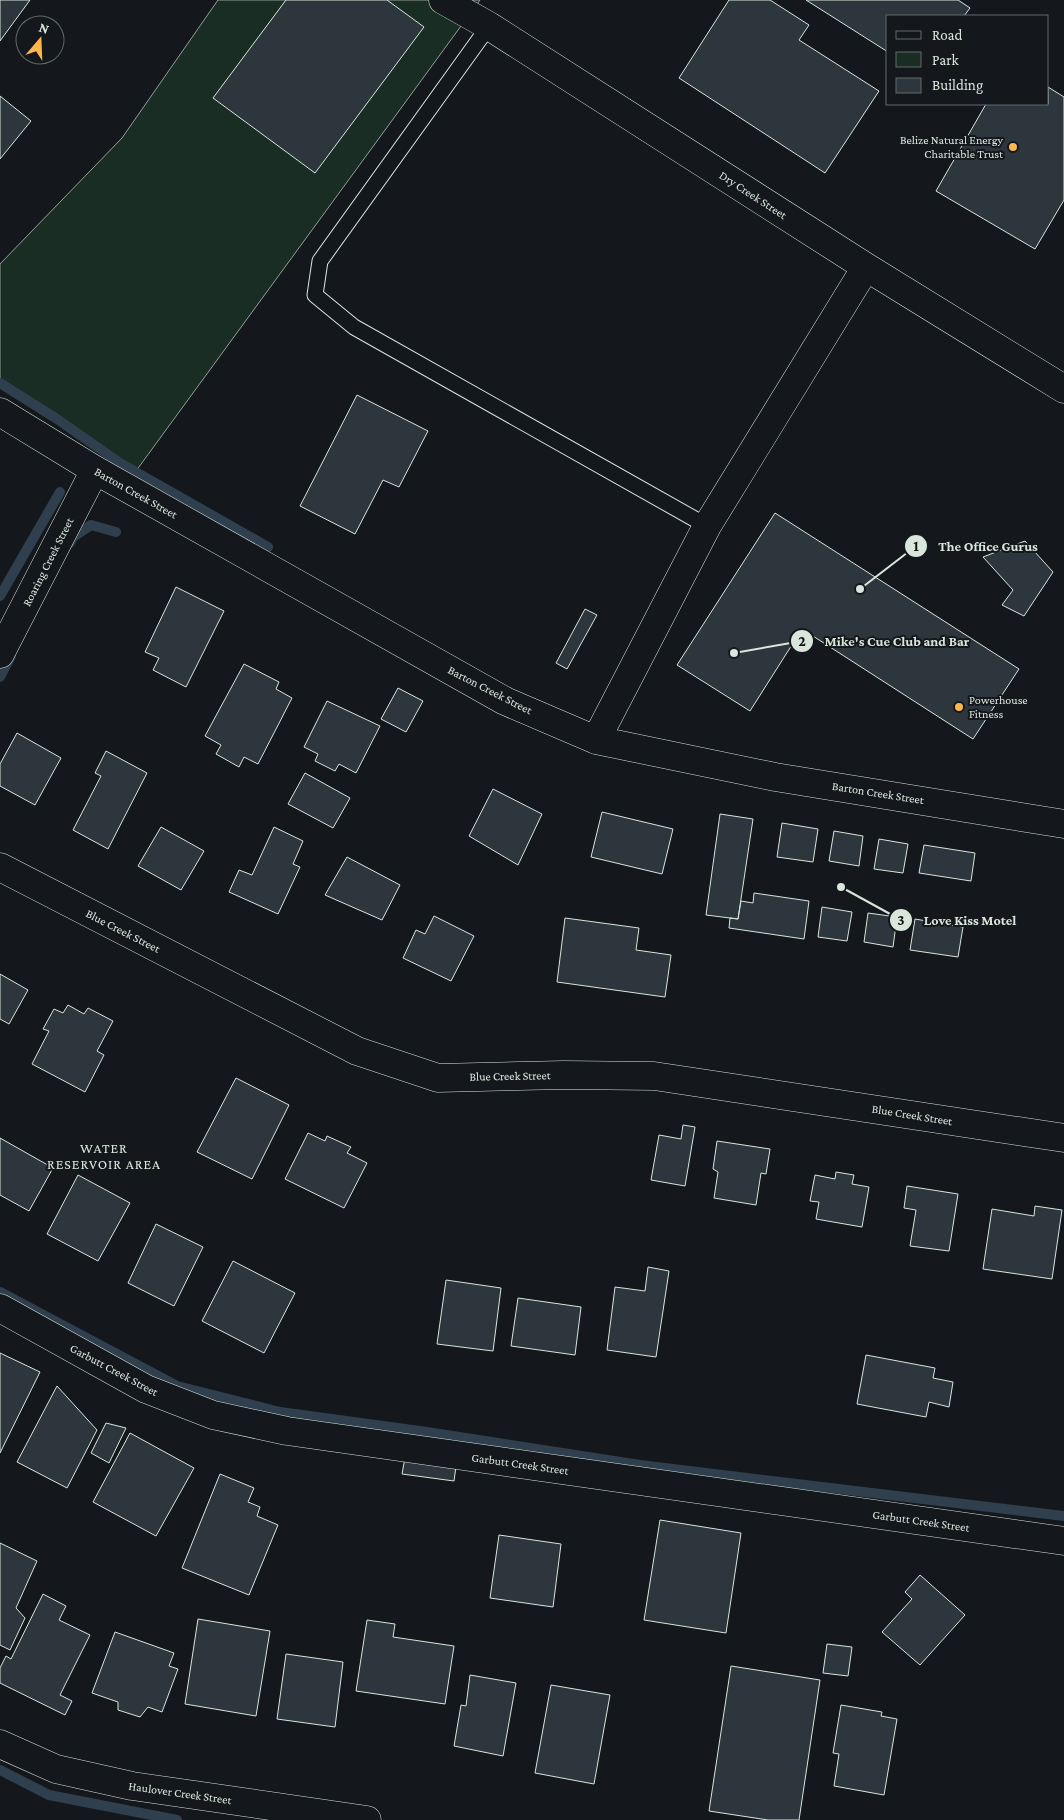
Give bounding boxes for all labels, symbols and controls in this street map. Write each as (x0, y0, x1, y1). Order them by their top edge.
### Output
north arrow (15, 15, 65, 65)
legend (886, 15, 1049, 105)
text: N (37, 19, 52, 37)
text: Road (932, 27, 963, 43)
text: Park (932, 52, 959, 68)
text: Building (932, 77, 983, 94)
place label: Belize Natural Energy Charitable Trust (900, 133, 1004, 161)
marker: Belize Natural Energy Charitable Trust (1007, 141, 1019, 153)
street label: Dry Creek Street (717, 168, 790, 223)
street label: Barton Creek Street (92, 464, 181, 522)
street label: Roaring Creek Street (20, 514, 77, 609)
callout: The Office Gurus (903, 532, 1048, 561)
text: 1 (913, 538, 919, 554)
text: The Office Gurus (938, 538, 1038, 554)
callout: Mike's Cue Club and Bar (790, 627, 979, 656)
text: 2 (798, 633, 806, 649)
text: Mike's Cue Club and Bar (825, 633, 970, 649)
street label: Barton Creek Street (446, 663, 535, 718)
place label: Powerhouse Fitness (969, 693, 1028, 721)
marker: Powerhouse Fitness (953, 701, 965, 713)
street label: Barton Creek Street (831, 779, 926, 807)
callout: Love Kiss Motel (888, 905, 1026, 934)
street label: Blue Creek Street (84, 906, 163, 956)
text: 3 (897, 912, 905, 928)
text: Love Kiss Motel (924, 912, 1016, 928)
street label: Blue Creek Street (469, 1068, 552, 1084)
street label: Blue Creek Street (871, 1102, 954, 1128)
district label: WATER RESERVOIR AREA (47, 1140, 161, 1172)
street label: Garbutt Creek Street (68, 1341, 161, 1400)
street label: Garbutt Creek Street (471, 1450, 570, 1478)
street label: Garbutt Creek Street (872, 1507, 971, 1535)
street label: Haulover Creek Street (128, 1779, 233, 1807)

